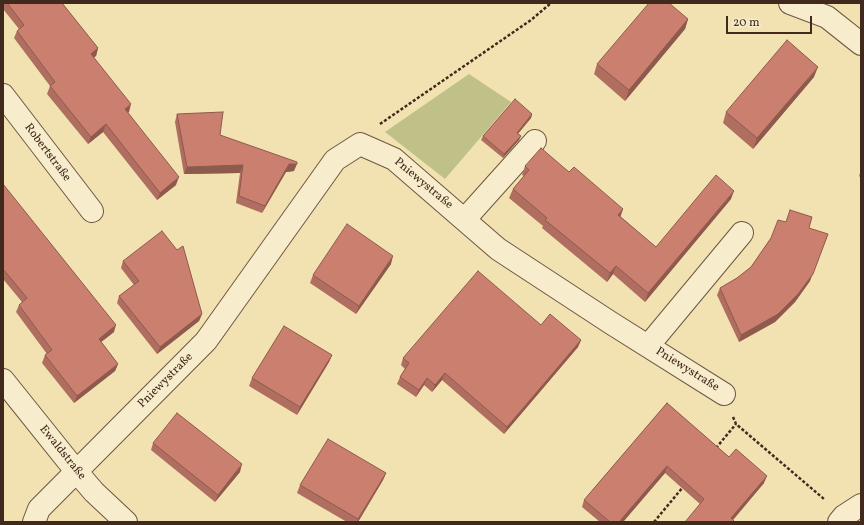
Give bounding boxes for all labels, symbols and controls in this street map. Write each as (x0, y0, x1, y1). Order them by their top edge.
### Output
scale bar (728, 8, 814, 34)
text: 20 m (733, 15, 760, 31)
street label: Robertstraße (21, 121, 73, 185)
street label: Pniewystraße (391, 155, 455, 213)
street label: Pniewystraße (653, 345, 721, 395)
street label: Pniewystraße (135, 350, 197, 412)
street label: Ewaldstraße (36, 423, 88, 483)

